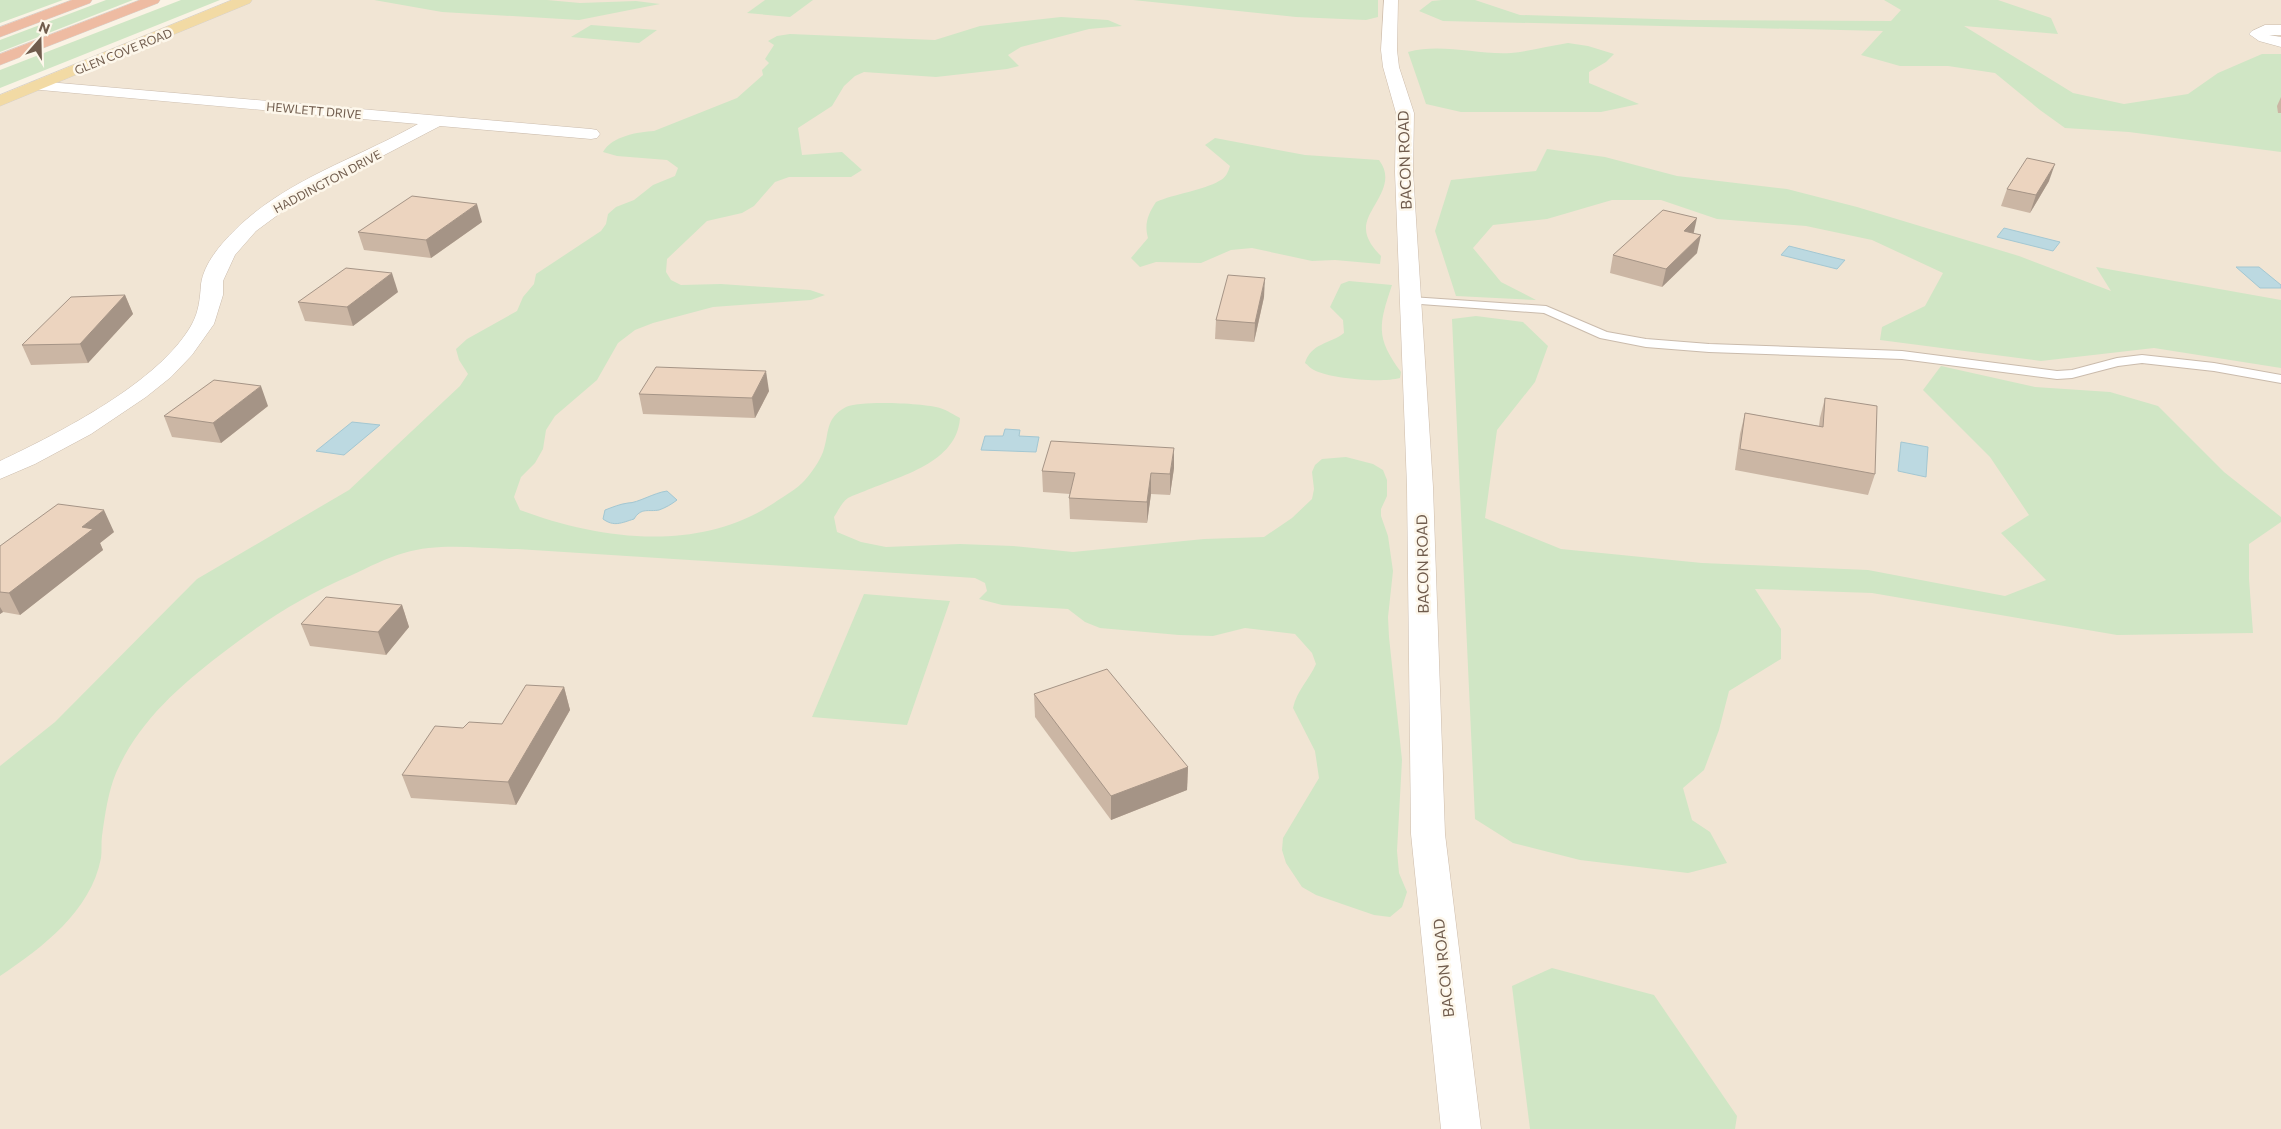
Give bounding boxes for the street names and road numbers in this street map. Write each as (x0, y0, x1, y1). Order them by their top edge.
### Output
street label: GLEN COVE ROAD (72, 25, 174, 77)
street label: HEWLETT DRIVE (266, 99, 362, 121)
street label: BACON ROAD (1393, 110, 1415, 210)
street label: HADDINGTON DRIVE (271, 147, 383, 215)
street label: BACON ROAD (1412, 514, 1432, 614)
street label: BACON ROAD (1429, 918, 1457, 1018)

